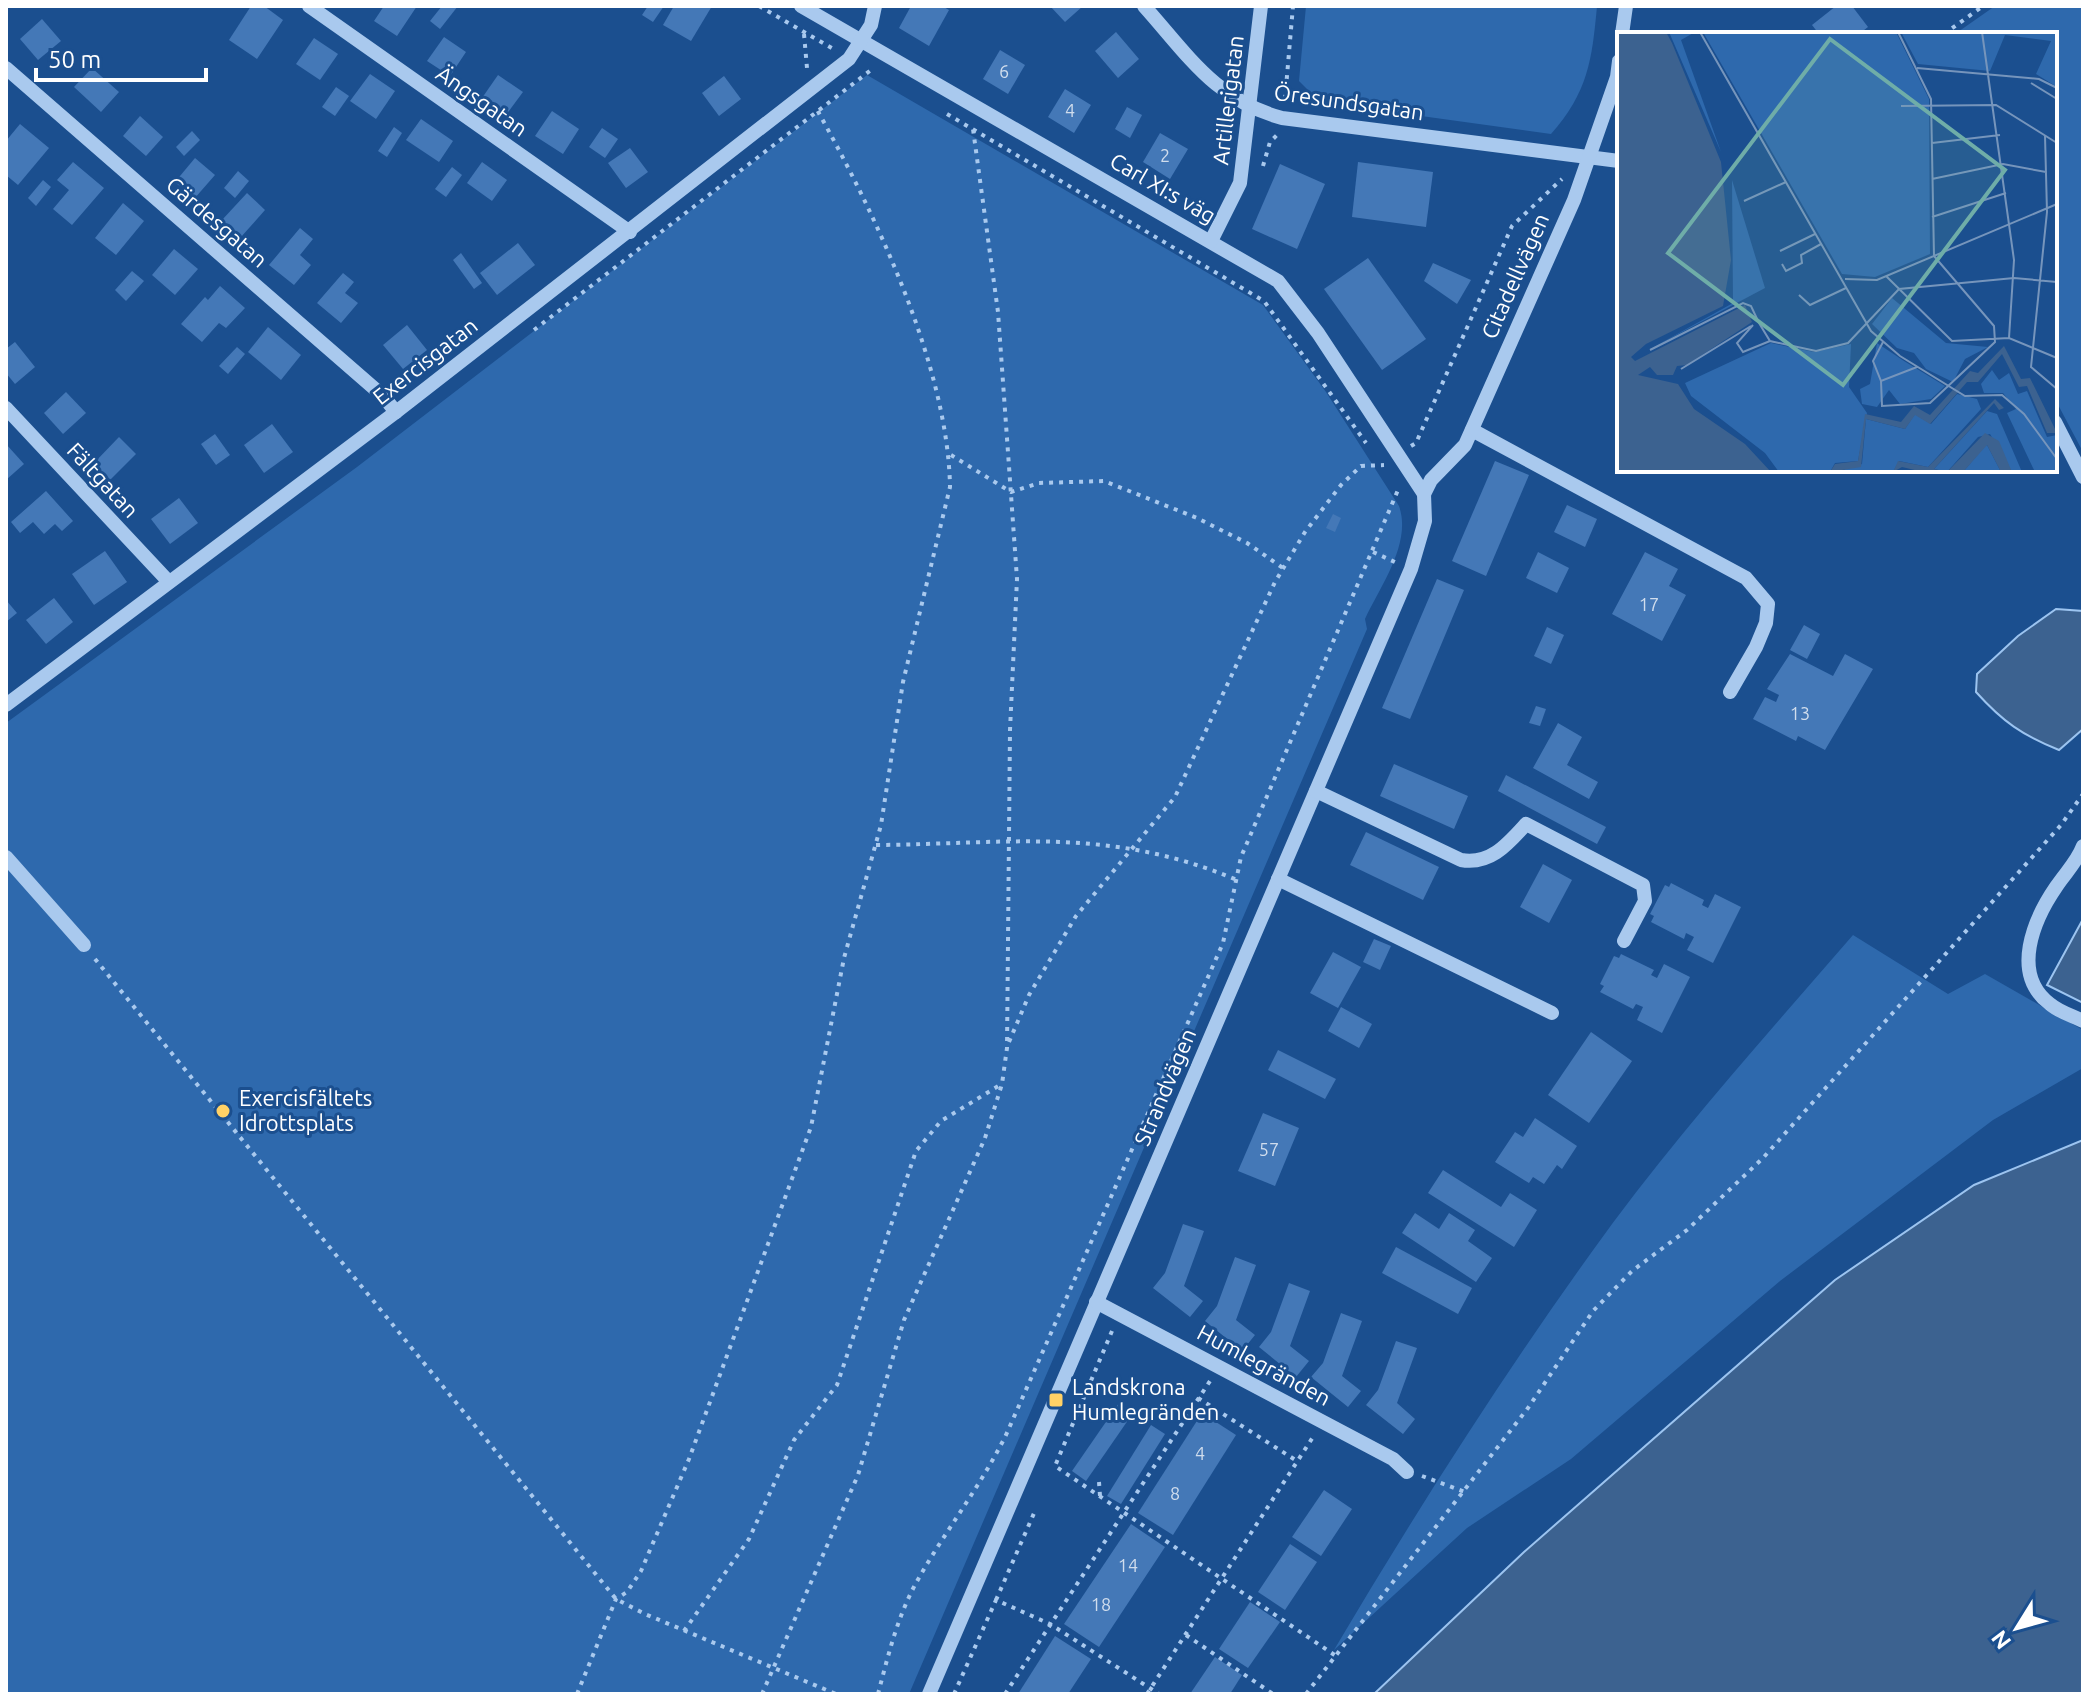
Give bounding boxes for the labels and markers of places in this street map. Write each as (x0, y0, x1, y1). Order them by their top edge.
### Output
place label: Exercisfältets Idrottsplats (239, 1085, 372, 1135)
marker: Exercisfältets Idrottsplats (214, 1102, 232, 1120)
place label: Landskrona Humlegränden (1072, 1374, 1219, 1424)
marker: Landskrona Humlegränden (1047, 1391, 1065, 1409)

